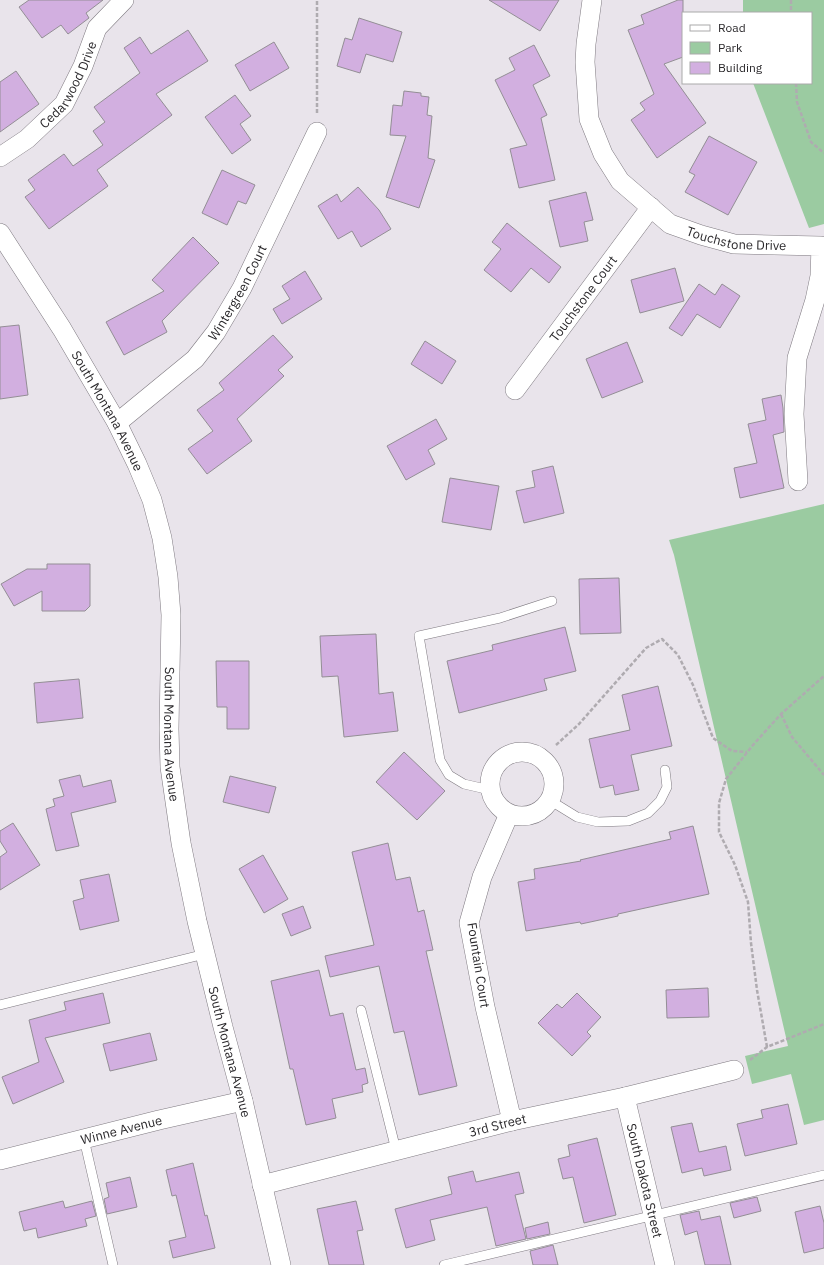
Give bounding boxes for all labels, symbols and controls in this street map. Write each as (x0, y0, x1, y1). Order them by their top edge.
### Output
legend (682, 12, 812, 84)
text: Road (718, 20, 746, 35)
street label: Cedarwood Drive (36, 39, 100, 132)
text: Park (718, 40, 743, 55)
text: Building (718, 60, 763, 75)
street label: Touchstone Drive (684, 223, 786, 254)
street label: Wintergreen Court (204, 242, 271, 344)
street label: Touchstone Court (546, 252, 621, 345)
street label: South Montana Avenue (67, 348, 147, 474)
street label: South Montana Avenue (160, 667, 183, 803)
street label: Fountain Court (463, 921, 494, 1009)
street label: South Montana Avenue (204, 985, 255, 1119)
street label: 3rd Street (467, 1110, 528, 1141)
street label: Winne Avenue (79, 1112, 164, 1148)
street label: South Dakota Street (623, 1122, 666, 1240)

